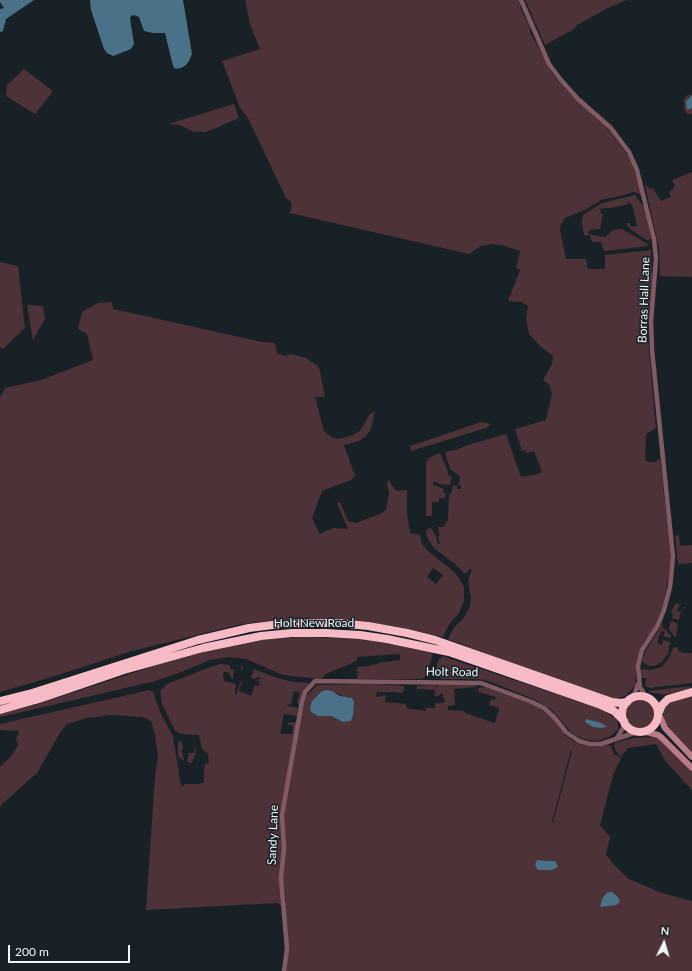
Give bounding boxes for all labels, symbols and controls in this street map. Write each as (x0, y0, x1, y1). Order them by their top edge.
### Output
street label: Borras Hall Lane (635, 257, 653, 343)
street label: Holt New Road (274, 616, 354, 630)
street label: Holt Road (426, 664, 478, 680)
street label: Sandy Lane (265, 805, 281, 865)
north arrow (644, 923, 684, 963)
text: N (660, 924, 670, 937)
scale bar (10, 937, 132, 963)
text: 200 m (15, 944, 49, 959)

